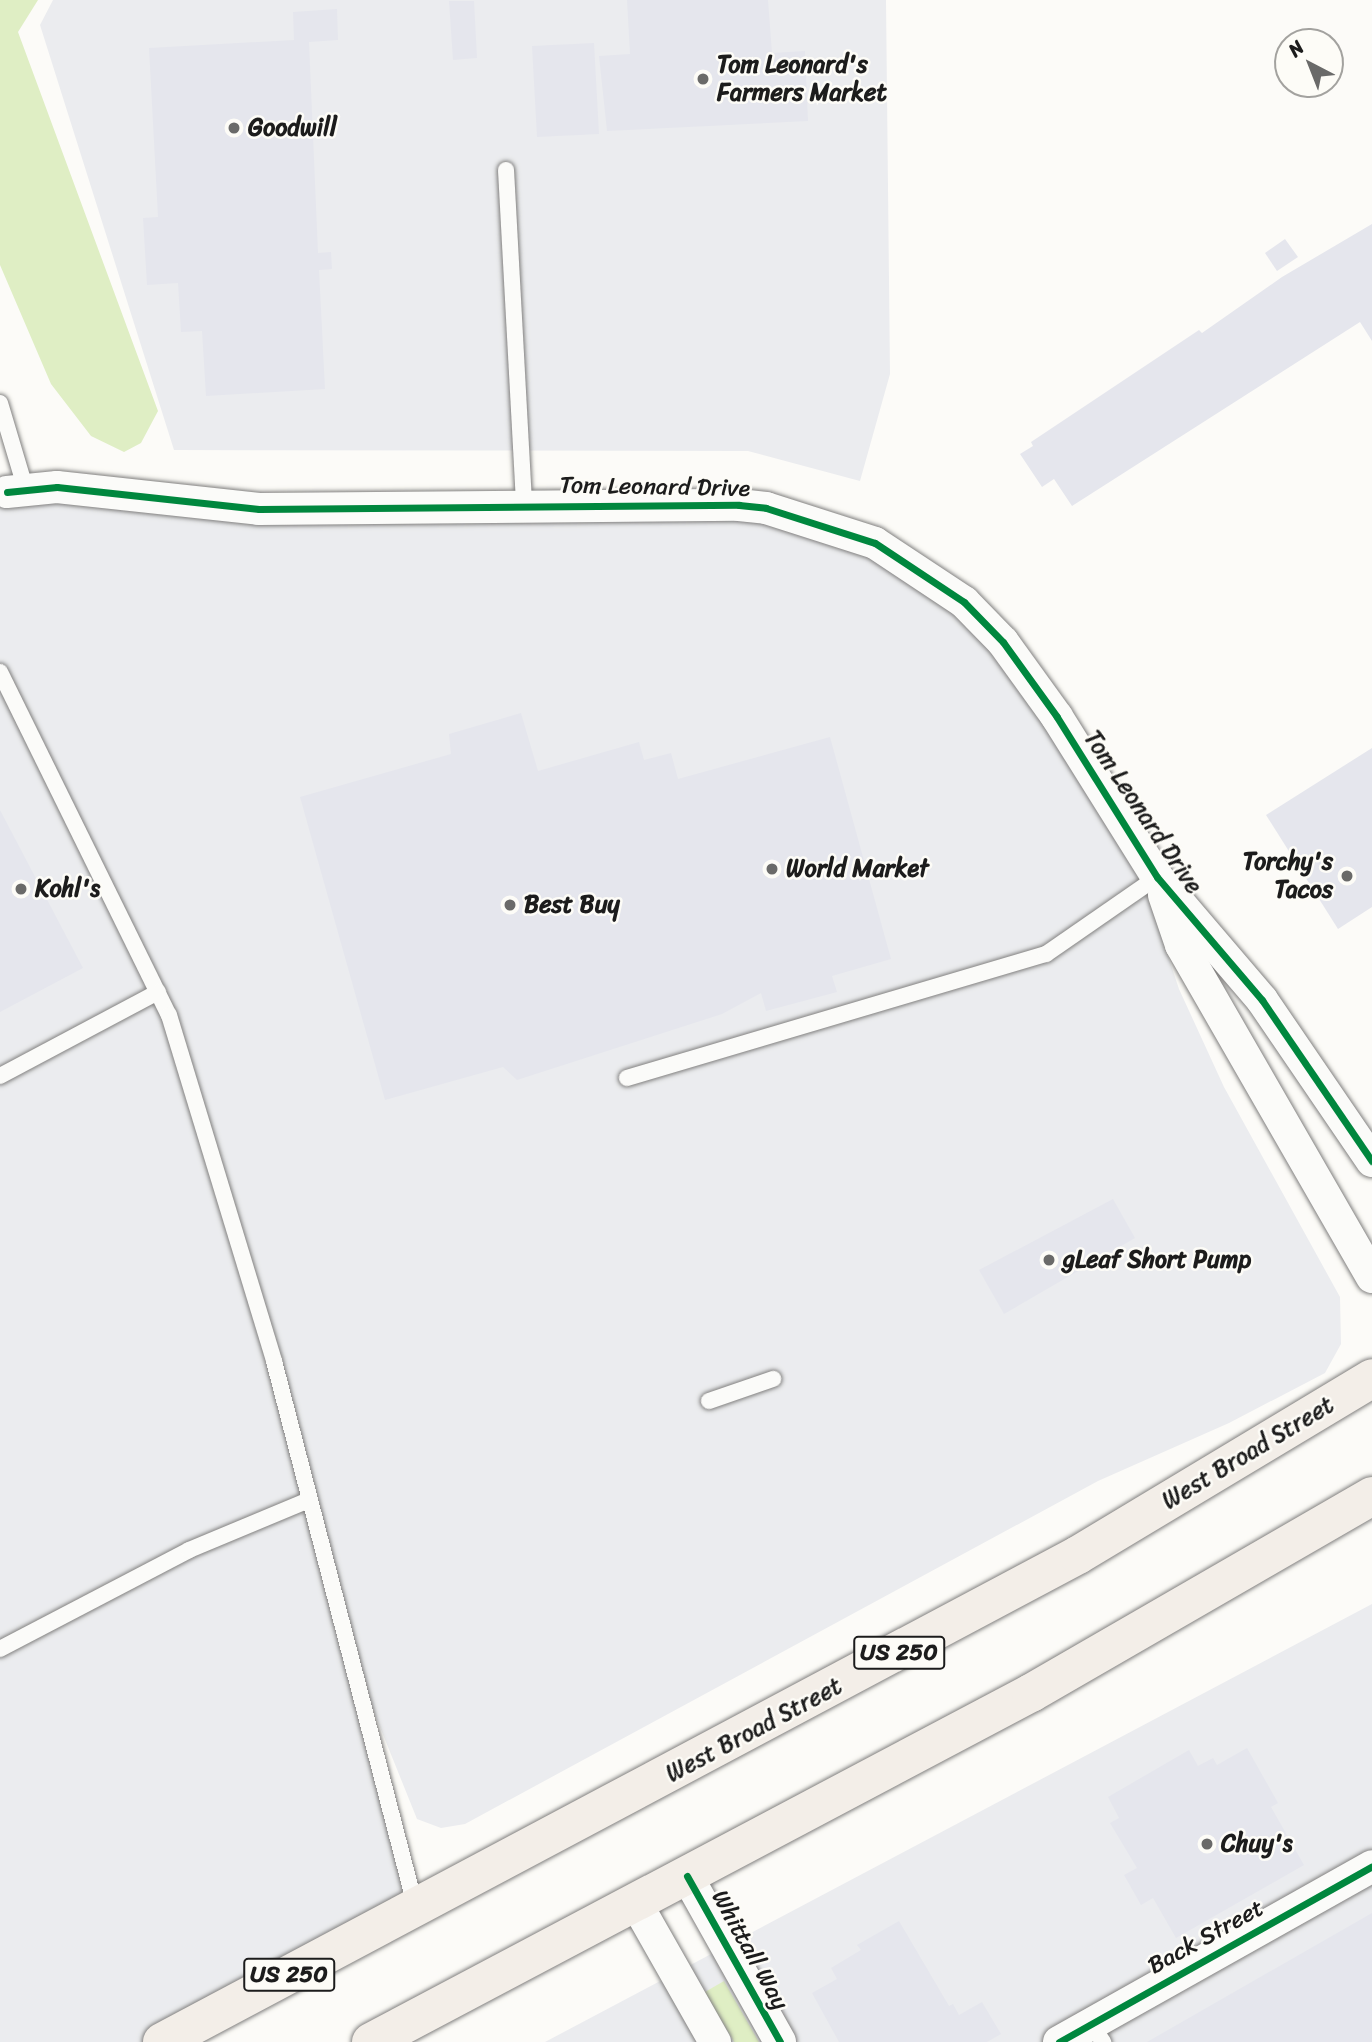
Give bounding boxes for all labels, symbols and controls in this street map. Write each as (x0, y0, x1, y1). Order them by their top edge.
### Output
north arrow (1274, 28, 1344, 98)
text: N (1280, 32, 1312, 65)
place label: Tom Leonard's Farmers Market (717, 51, 886, 107)
marker: Tom Leonard's Farmers Market (695, 71, 711, 87)
place label: Goodwill (248, 114, 337, 142)
marker: Goodwill (226, 120, 242, 136)
street label: Tom Leonard Drive (559, 471, 751, 503)
street label: Tom Leonard Drive (1077, 724, 1209, 900)
place label: Torchy's Tacos (1243, 848, 1333, 904)
place label: World Market (786, 855, 928, 883)
marker: World Market (764, 861, 780, 877)
marker: Torchy's Tacos (1339, 868, 1355, 884)
place label: Kohl's (35, 875, 100, 903)
marker: Kohl's (13, 881, 29, 897)
place label: Best Buy (524, 891, 620, 919)
marker: Best Buy (502, 897, 518, 913)
place label: gLeaf Short Pump (1063, 1246, 1251, 1274)
marker: gLeaf Short Pump (1041, 1252, 1057, 1268)
street label: West Broad Street (1156, 1390, 1340, 1516)
road number: US 250 (852, 1634, 946, 1672)
street label: West Broad Street (661, 1671, 847, 1789)
place label: Chuy's (1221, 1830, 1293, 1858)
marker: Chuy's (1199, 1836, 1215, 1852)
street label: Whittall Way (705, 1885, 795, 2015)
street label: Back Street (1143, 1893, 1269, 1981)
road number: US 250 (242, 1956, 336, 1994)

